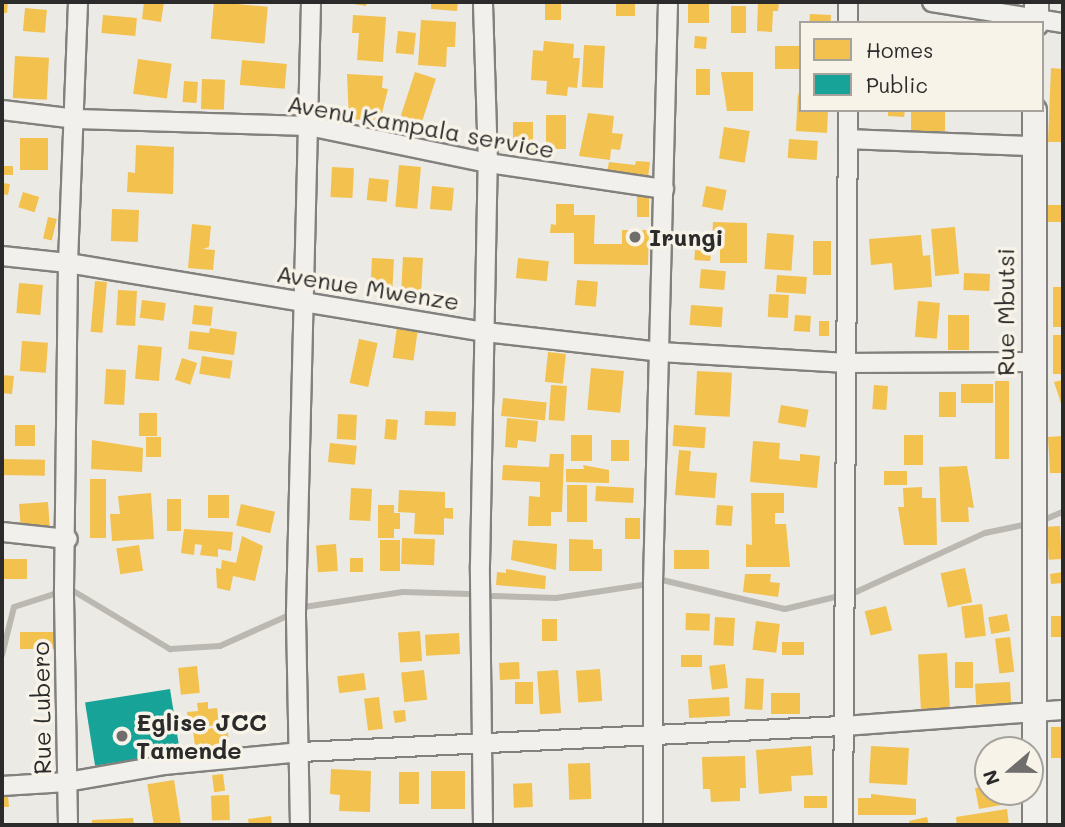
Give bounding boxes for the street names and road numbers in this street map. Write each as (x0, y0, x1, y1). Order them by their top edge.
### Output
street label: Avenu Kampala service (285, 88, 557, 164)
street label: Rue Mbutsi (991, 248, 1019, 376)
street label: Avenue Mwenze (274, 258, 462, 316)
street label: Rue Lubero (25, 641, 57, 775)

